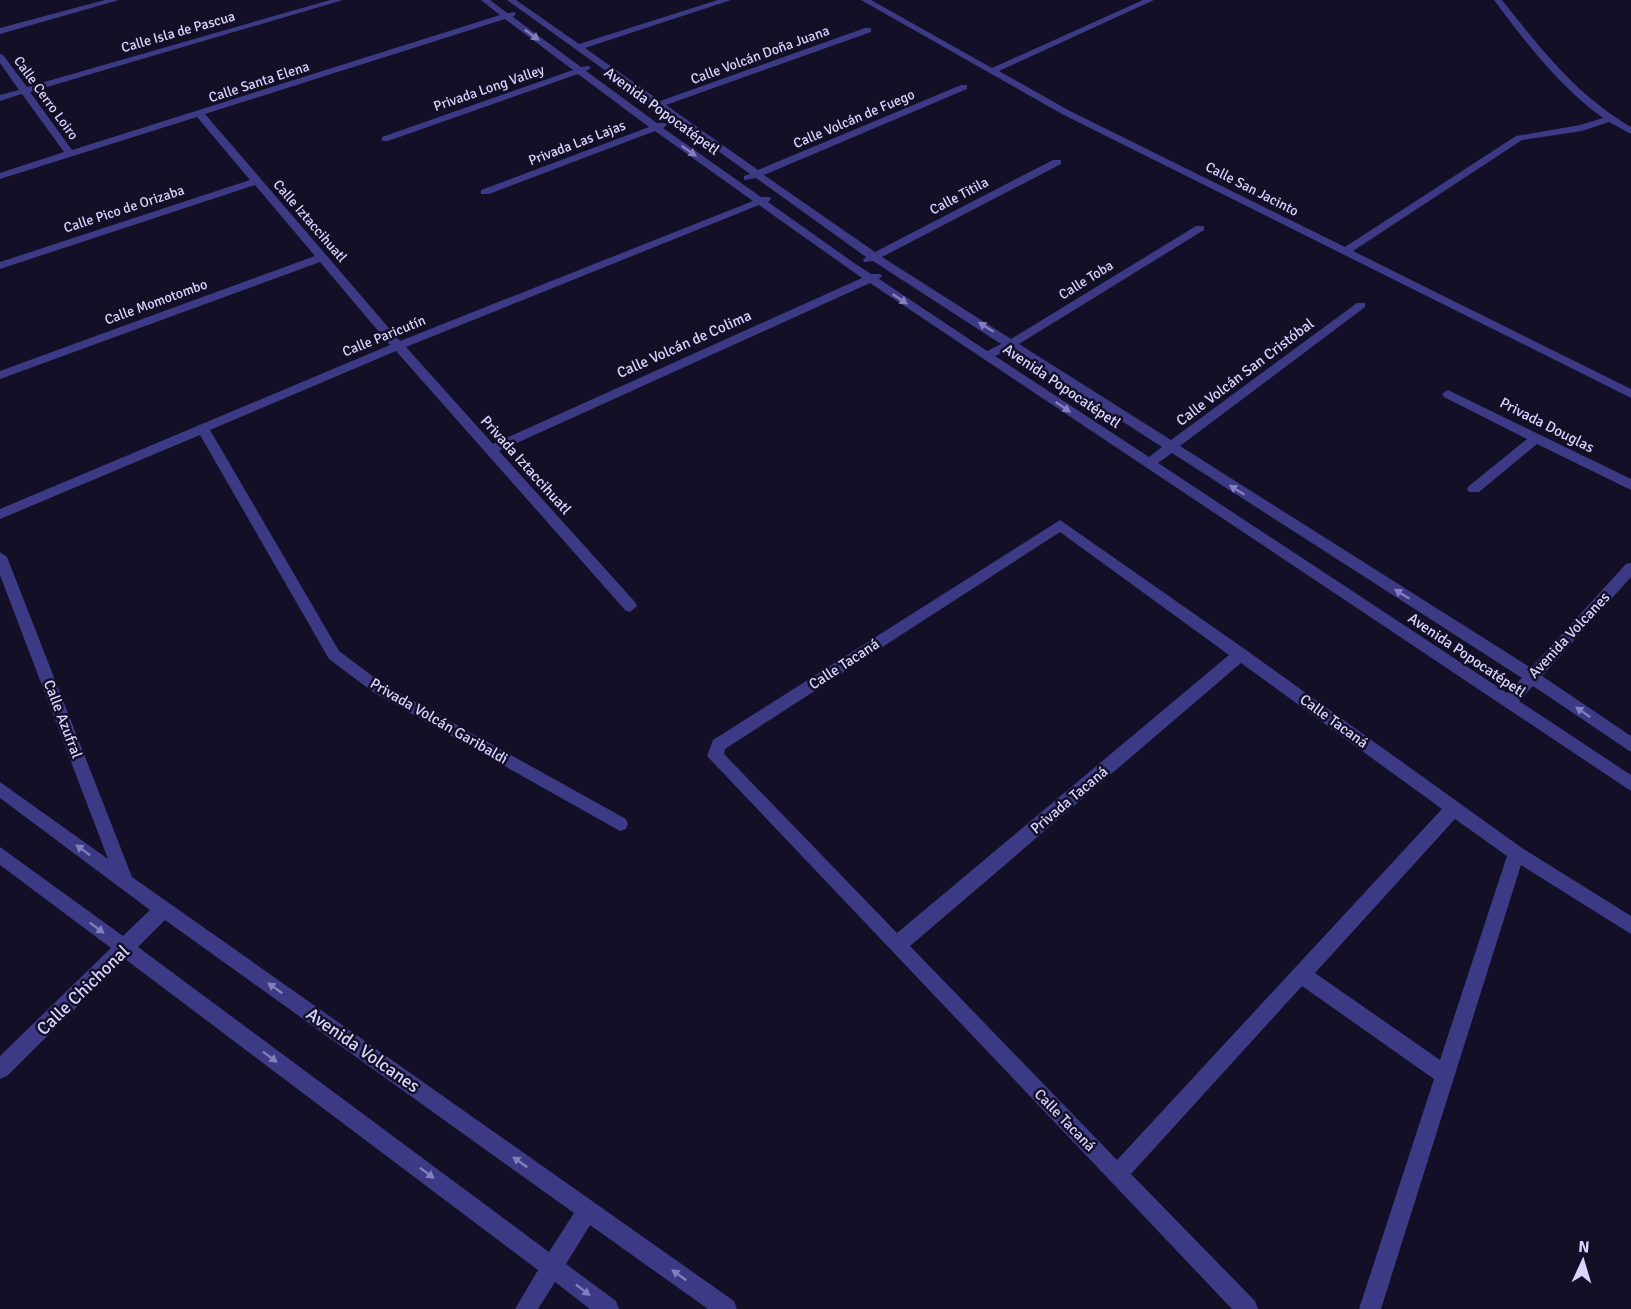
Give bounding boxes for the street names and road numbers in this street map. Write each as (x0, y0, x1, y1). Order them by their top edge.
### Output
street label: Calle Isla de Pascua (119, 8, 237, 56)
street label: Calle Volcán Doña Juana (688, 22, 832, 88)
street label: Calle Cerro Loiro (10, 53, 82, 143)
street label: Calle Santa Elena (207, 58, 311, 106)
street label: Privada Long Valley (431, 61, 547, 115)
street label: Avenida Popocatépetl (601, 63, 723, 159)
street label: Calle Volcán de Fuego (791, 86, 917, 152)
street label: Privada Las Lajas (526, 117, 628, 169)
street label: Calle San Jacinto (1203, 158, 1301, 220)
street label: Calle Titila (927, 173, 991, 219)
street label: Calle Iztaccihuatl (269, 176, 351, 266)
street label: Calle Pico de Orizaba (62, 181, 186, 237)
street label: Calle Toba (1056, 257, 1116, 303)
street label: Calle Momotombo (102, 276, 210, 328)
street label: Calle Volcán de Colima (614, 306, 754, 382)
street label: Calle Paricutín (340, 312, 428, 360)
street label: Calle Volcán San Cristóbal (1173, 314, 1317, 430)
street label: Avenida Popocatépetl (1000, 340, 1124, 432)
street label: Privada Douglas (1497, 394, 1598, 457)
street label: Privada Iztaccihuatl (477, 412, 575, 518)
street label: Avenida Volcanes (1525, 588, 1614, 682)
street label: Avenida Popocatépetl (1405, 609, 1529, 701)
street label: Calle Tacaná (805, 635, 883, 693)
street label: Privada Volcán Garibaldi (367, 674, 511, 768)
street label: Calle Azufral (40, 677, 86, 761)
street label: Calle Tacaná (1296, 690, 1372, 752)
street label: Privada Tacaná (1027, 762, 1111, 838)
street label: Calle Chichonal (32, 940, 134, 1040)
street label: Avenida Volcanes (302, 1003, 424, 1097)
street label: Calle Tacaná (1031, 1085, 1099, 1155)

